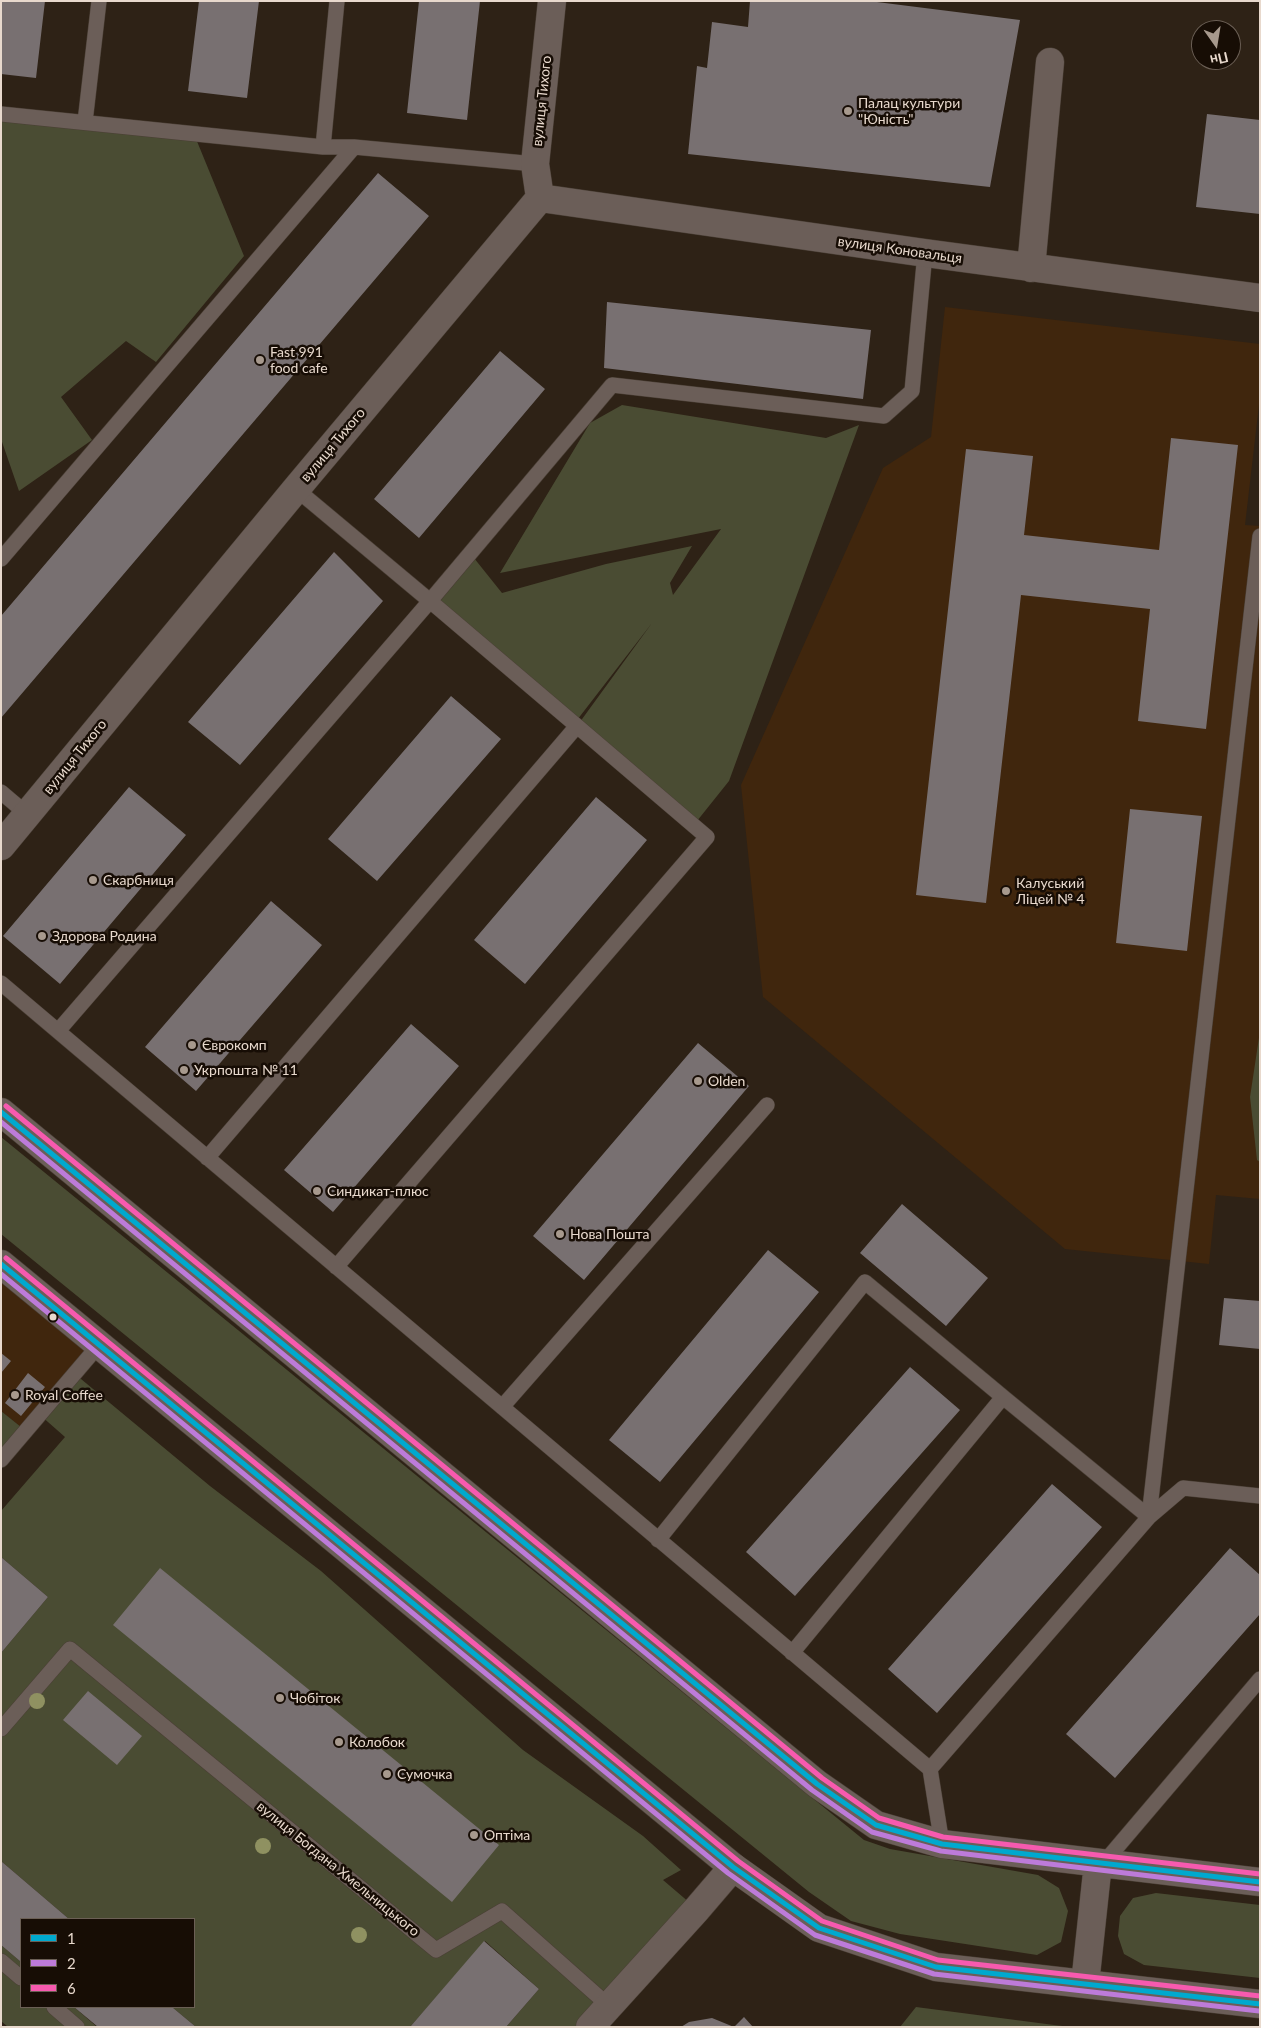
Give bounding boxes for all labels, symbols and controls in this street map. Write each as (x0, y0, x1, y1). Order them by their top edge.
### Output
north arrow (1191, 20, 1241, 70)
text: Пн (1208, 49, 1230, 69)
street label: вулиця Тихого (529, 55, 555, 147)
place label: Палац культури "Юність" (858, 95, 960, 128)
marker: Палац культури "Юність" (842, 105, 854, 117)
street label: вулиця Коновальця (837, 233, 963, 267)
place label: Fast 991 food cafe (270, 344, 328, 377)
marker: Fast 991 food cafe (254, 354, 266, 366)
street label: вулиця Тихого (297, 405, 369, 485)
street label: вулиця Тихого (40, 716, 110, 798)
place label: Скарбниця (103, 872, 174, 888)
marker: Скарбниця (87, 874, 99, 886)
place label: Калуський Ліцей № 4 (1016, 875, 1085, 908)
marker: Калуський Ліцей № 4 (1000, 885, 1012, 897)
place label: Здорова Родина (52, 928, 157, 944)
marker: Здорова Родина (36, 930, 48, 942)
place label: Єврокомп (202, 1037, 267, 1053)
marker: Єврокомп (186, 1039, 198, 1051)
place label: Укрпошта № 11 (194, 1062, 298, 1078)
marker: Укрпошта № 11 (178, 1064, 190, 1076)
place label: Olden (708, 1073, 745, 1089)
marker: Olden (692, 1075, 704, 1087)
place label: Синдикат-плюс (327, 1183, 429, 1199)
marker: Синдикат-плюс (311, 1185, 323, 1197)
place label: Нова Пошта (570, 1226, 649, 1242)
marker: Нова Пошта (554, 1228, 566, 1240)
unlabelled marker (48, 1312, 58, 1322)
place label: Royal Coffee (25, 1387, 103, 1403)
marker: Royal Coffee (9, 1389, 21, 1401)
place label: Чобіток (290, 1690, 340, 1706)
marker: Чобіток (274, 1692, 286, 1704)
place label: Колобок (349, 1734, 405, 1750)
marker: Колобок (333, 1736, 345, 1748)
place label: Сумочка (397, 1766, 453, 1782)
marker: Сумочка (381, 1768, 393, 1780)
street label: вулиця Богдана Хмельницького (253, 1798, 423, 1940)
place label: Оптіма (484, 1827, 530, 1843)
marker: Оптіма (468, 1829, 480, 1841)
legend (20, 1918, 195, 2008)
text: 1 (67, 1929, 76, 1947)
text: 2 (67, 1954, 76, 1972)
text: 6 (67, 1979, 76, 1997)

